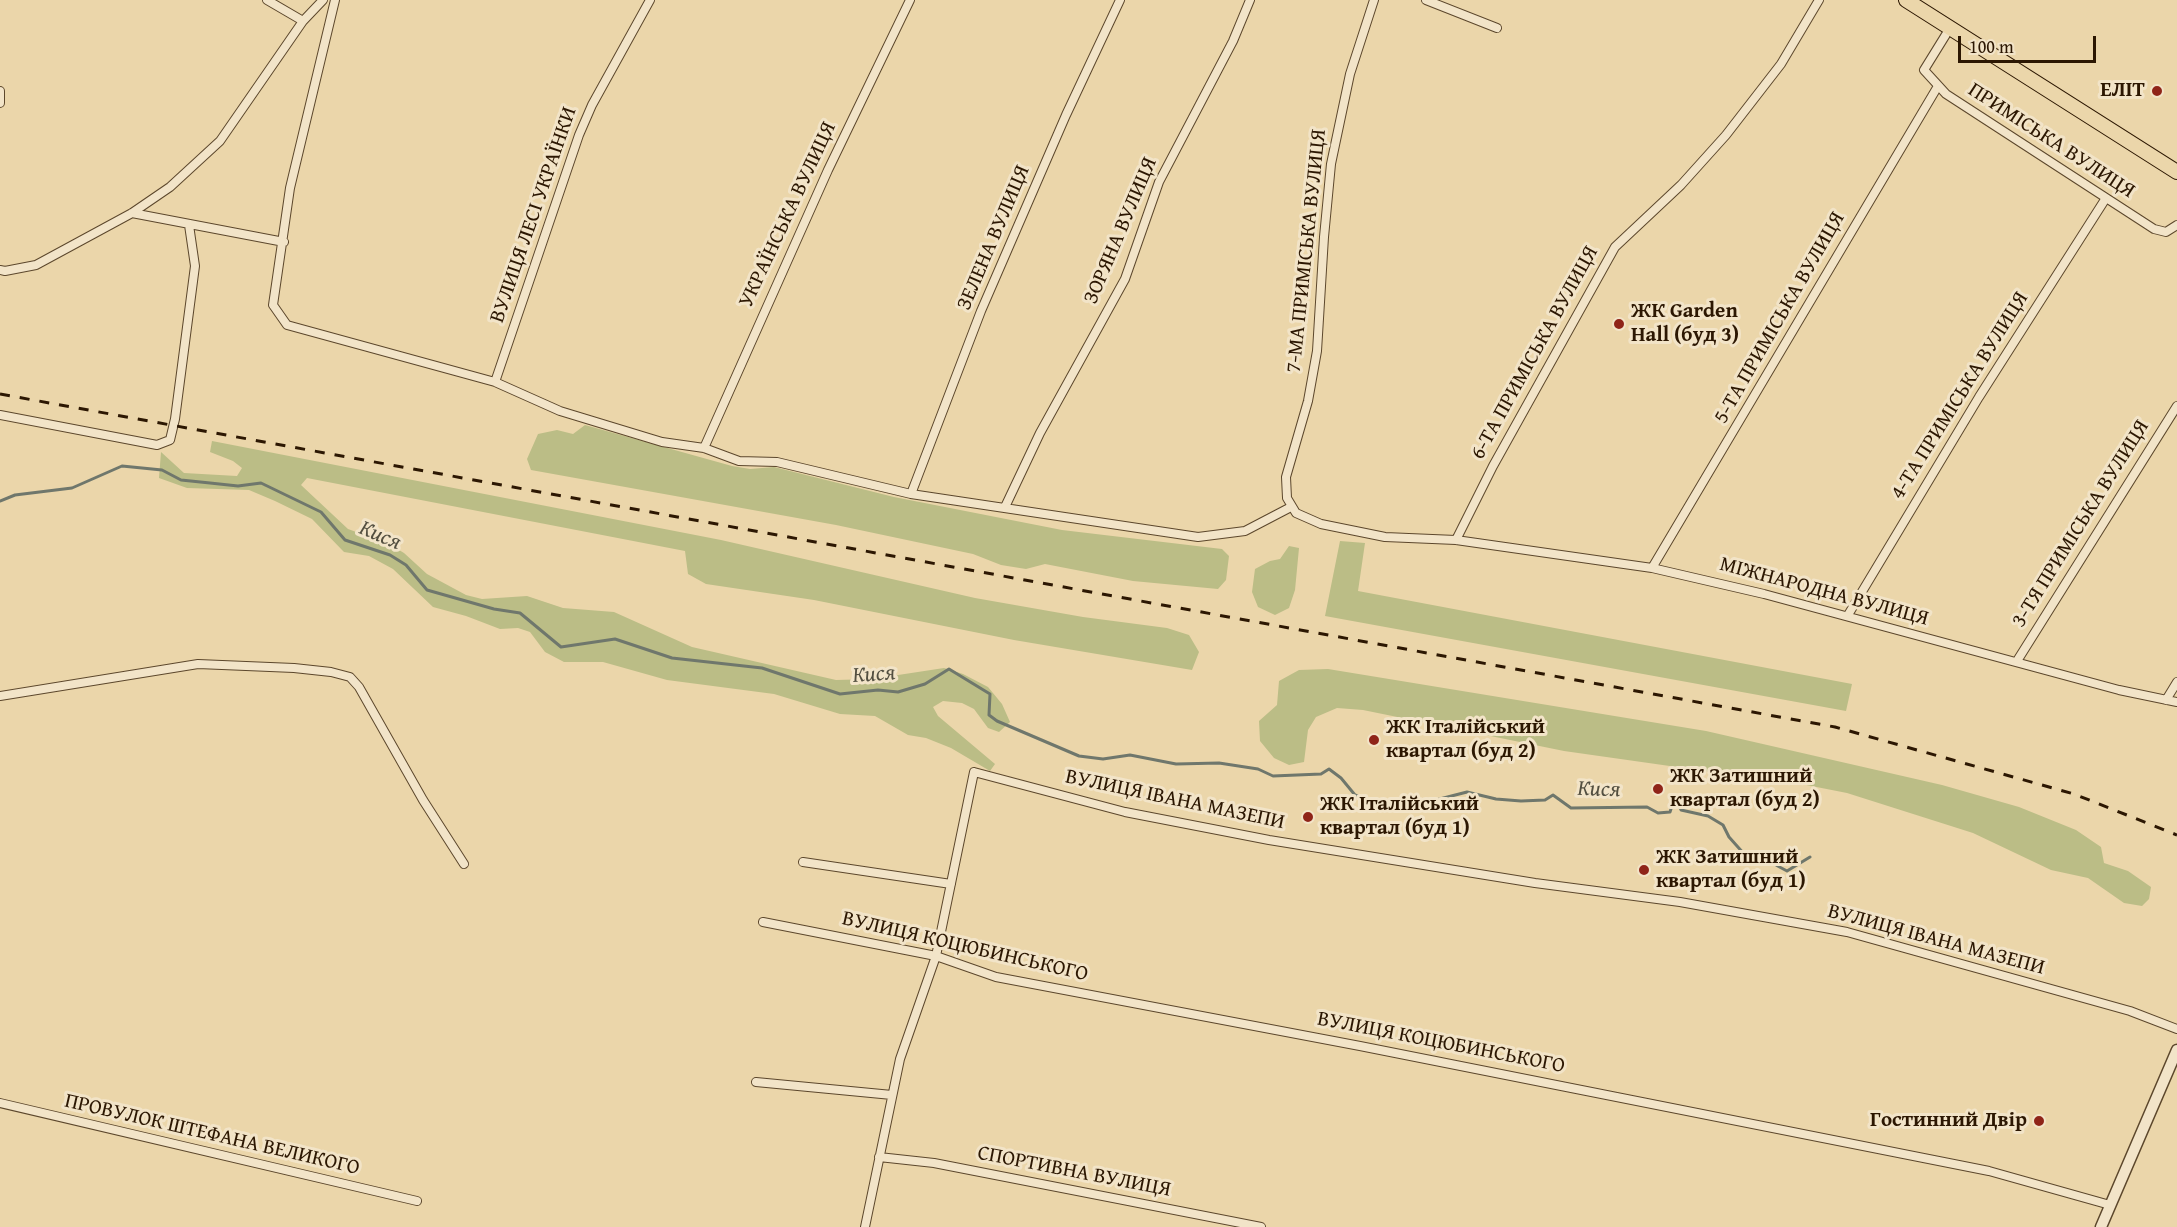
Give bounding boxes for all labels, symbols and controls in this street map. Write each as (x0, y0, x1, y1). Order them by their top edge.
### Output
scale bar (1961, 24, 2099, 62)
text: 100 m (1969, 33, 2014, 60)
street label: ПРИМІСЬКА ВУЛИЦЯ (1963, 78, 2139, 204)
place label: ЕЛІТ (2100, 78, 2145, 104)
marker: ЕЛІТ (2150, 84, 2164, 98)
street label: ВУЛИЦЯ ЛЕСІ УКРАЇНКИ (485, 104, 583, 326)
street label: УКРАЇНСЬКА ВУЛИЦЯ (734, 118, 842, 312)
street label: 7-МА ПРИМІСЬКА ВУЛИЦЯ (1282, 128, 1332, 374)
street label: ЗОРЯНА ВУЛИЦЯ (1079, 154, 1163, 308)
street label: ЗЕЛЕНА ВУЛИЦЯ (952, 162, 1036, 314)
street label: 5-ТА ПРИМІСЬКА ВУЛИЦЯ (1709, 208, 1851, 428)
street label: 6-ТА ПРИМІСЬКА ВУЛИЦЯ (1466, 242, 1604, 464)
street label: 4-ТА ПРИМІСЬКА ВУЛИЦЯ (1886, 288, 2034, 504)
place label: ЖК Garden Hall (буд 3) (1631, 299, 1739, 349)
marker: ЖК Garden Hall (буд 3) (1612, 317, 1626, 331)
street label: 3-ТЯ ПРИМІСЬКА ВУЛИЦЯ (2007, 416, 2155, 632)
water label: Кися (355, 515, 405, 557)
street label: МІЖНАРОДНА ВУЛИЦЯ (1717, 552, 1931, 632)
water label: Кися (852, 660, 896, 690)
place label: ЖК Італійський квартал (буд 2) (1386, 715, 1545, 765)
marker: ЖК Італійський квартал (буд 2) (1367, 733, 1381, 747)
street label: ВУЛИЦЯ ІВАНА МАЗЕПИ (1063, 764, 1287, 836)
place label: ЖК Затишний квартал (буд 2) (1670, 764, 1820, 814)
water label: Кися (1577, 776, 1621, 804)
marker: ЖК Затишний квартал (буд 2) (1651, 782, 1665, 796)
place label: ЖК Італійський квартал (буд 1) (1320, 792, 1479, 842)
marker: ЖК Італійський квартал (буд 1) (1301, 810, 1315, 824)
place label: ЖК Затишний квартал (буд 1) (1656, 845, 1806, 895)
marker: ЖК Затишний квартал (буд 1) (1637, 863, 1651, 877)
street label: ВУЛИЦЯ ІВАНА МАЗЕПИ (1825, 899, 2047, 981)
street label: ВУЛИЦЯ КОЦЮБИНСЬКОГО (840, 906, 1090, 988)
street label: ВУЛИЦЯ КОЦЮБИНСЬКОГО (1315, 1007, 1567, 1079)
street label: ПРОВУЛОК ШТЕФАНА ВЕЛИКОГО (62, 1089, 362, 1181)
place label: Гостинний Двір (1870, 1108, 2027, 1134)
marker: Гостинний Двір (2032, 1114, 2046, 1128)
street label: СПОРТИВНА ВУЛИЦЯ (975, 1141, 1173, 1203)

